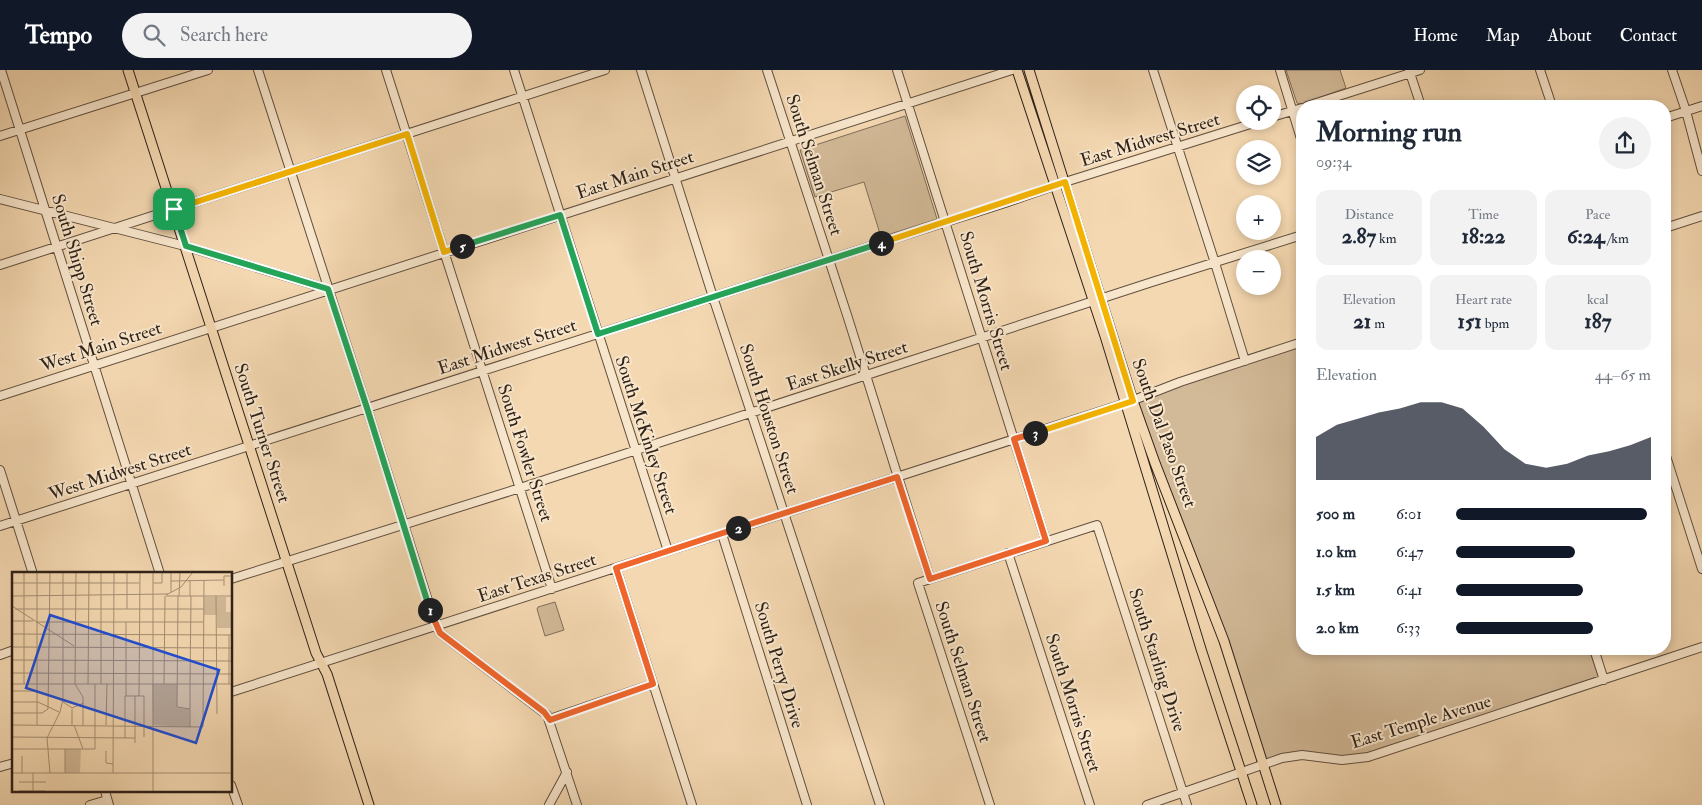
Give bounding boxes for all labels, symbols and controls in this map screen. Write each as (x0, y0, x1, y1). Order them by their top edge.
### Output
search box (122, 13, 472, 58)
text: Tempo (25, 20, 92, 51)
icon: search (140, 21, 168, 49)
text: Search here (180, 23, 268, 47)
text: Home (1413, 24, 1458, 47)
text: Map (1486, 24, 1520, 47)
text: About (1548, 24, 1592, 47)
text: Contact (1620, 24, 1677, 47)
map controls (1236, 85, 1281, 295)
button: locate (1236, 85, 1281, 130)
street label: South Selman Street (780, 92, 848, 239)
street label: East Midwest Street (1077, 108, 1223, 172)
text: Morning run (1316, 115, 1462, 150)
button: share (1599, 117, 1651, 169)
button: layers (1236, 140, 1281, 185)
street label: East Main Street (573, 145, 697, 205)
text: 09:34 (1316, 152, 1351, 172)
pin (153, 188, 195, 230)
street label: South Shipp Street (46, 191, 108, 329)
icon: arrive (160, 195, 188, 223)
button: + (1236, 195, 1281, 240)
text: Distance (1345, 206, 1394, 223)
text: Time (1468, 206, 1499, 223)
text: Pace (1585, 206, 1610, 223)
text: 2.87 (1342, 223, 1376, 250)
text: 18:22 (1462, 223, 1505, 250)
text: 6:24 (1567, 223, 1605, 250)
street label: South Morris Street (954, 229, 1018, 373)
pin: 4 (868, 230, 894, 256)
text: km (1376, 230, 1397, 247)
text: /km (1605, 230, 1629, 247)
pin: 5 (450, 234, 474, 258)
text: 4 (878, 235, 885, 252)
text: 5 (459, 238, 466, 255)
button: − (1236, 250, 1281, 295)
text: Elevation (1342, 291, 1396, 308)
text: Heart rate (1455, 291, 1512, 308)
text: kcal (1587, 291, 1609, 308)
text: 21 (1353, 308, 1371, 335)
text: 151 (1458, 308, 1482, 335)
text: 187 (1584, 308, 1611, 335)
street label: East Midwest Street (435, 314, 580, 380)
text: m (1371, 315, 1385, 332)
text: bpm (1482, 315, 1509, 332)
street label: West Main Street (37, 317, 165, 378)
street label: East Skelly Street (783, 336, 911, 396)
street label: South Houston Street (734, 341, 804, 497)
street label: South McKinley Street (610, 353, 682, 517)
street label: South Dal Paso Street (1126, 355, 1202, 511)
street label: South Turner Street (229, 360, 295, 506)
text: Elevation (1316, 365, 1377, 385)
text: 44–65 m (1595, 365, 1651, 385)
street label: South Fowler Street (492, 381, 558, 525)
pin: 3 (1022, 420, 1048, 446)
text: 3 (1033, 425, 1038, 442)
street label: West Midwest Street (45, 438, 194, 506)
text: 500 m (1316, 504, 1355, 524)
text: 6:01 (1396, 504, 1422, 524)
pin: 2 (726, 516, 750, 540)
text: 2 (735, 520, 742, 537)
text: 1.0 km (1316, 542, 1356, 562)
text: 6:47 (1396, 542, 1424, 562)
street label: East Texas Street (475, 548, 599, 608)
inset map (12, 572, 232, 792)
text: 1.5 km (1316, 580, 1355, 600)
text: 6:41 (1396, 580, 1422, 600)
street label: South Starling Drive (1123, 585, 1191, 735)
pin: 1 (418, 598, 442, 622)
street label: South Perry Drive (749, 599, 809, 731)
street label: South Selman Street (929, 599, 997, 746)
text: 1 (428, 602, 433, 619)
text: 2.0 km (1316, 618, 1359, 638)
text: 6:33 (1396, 618, 1420, 638)
street label: South Morris Street (1040, 631, 1106, 775)
street label: East Temple Avenue (1348, 690, 1494, 754)

